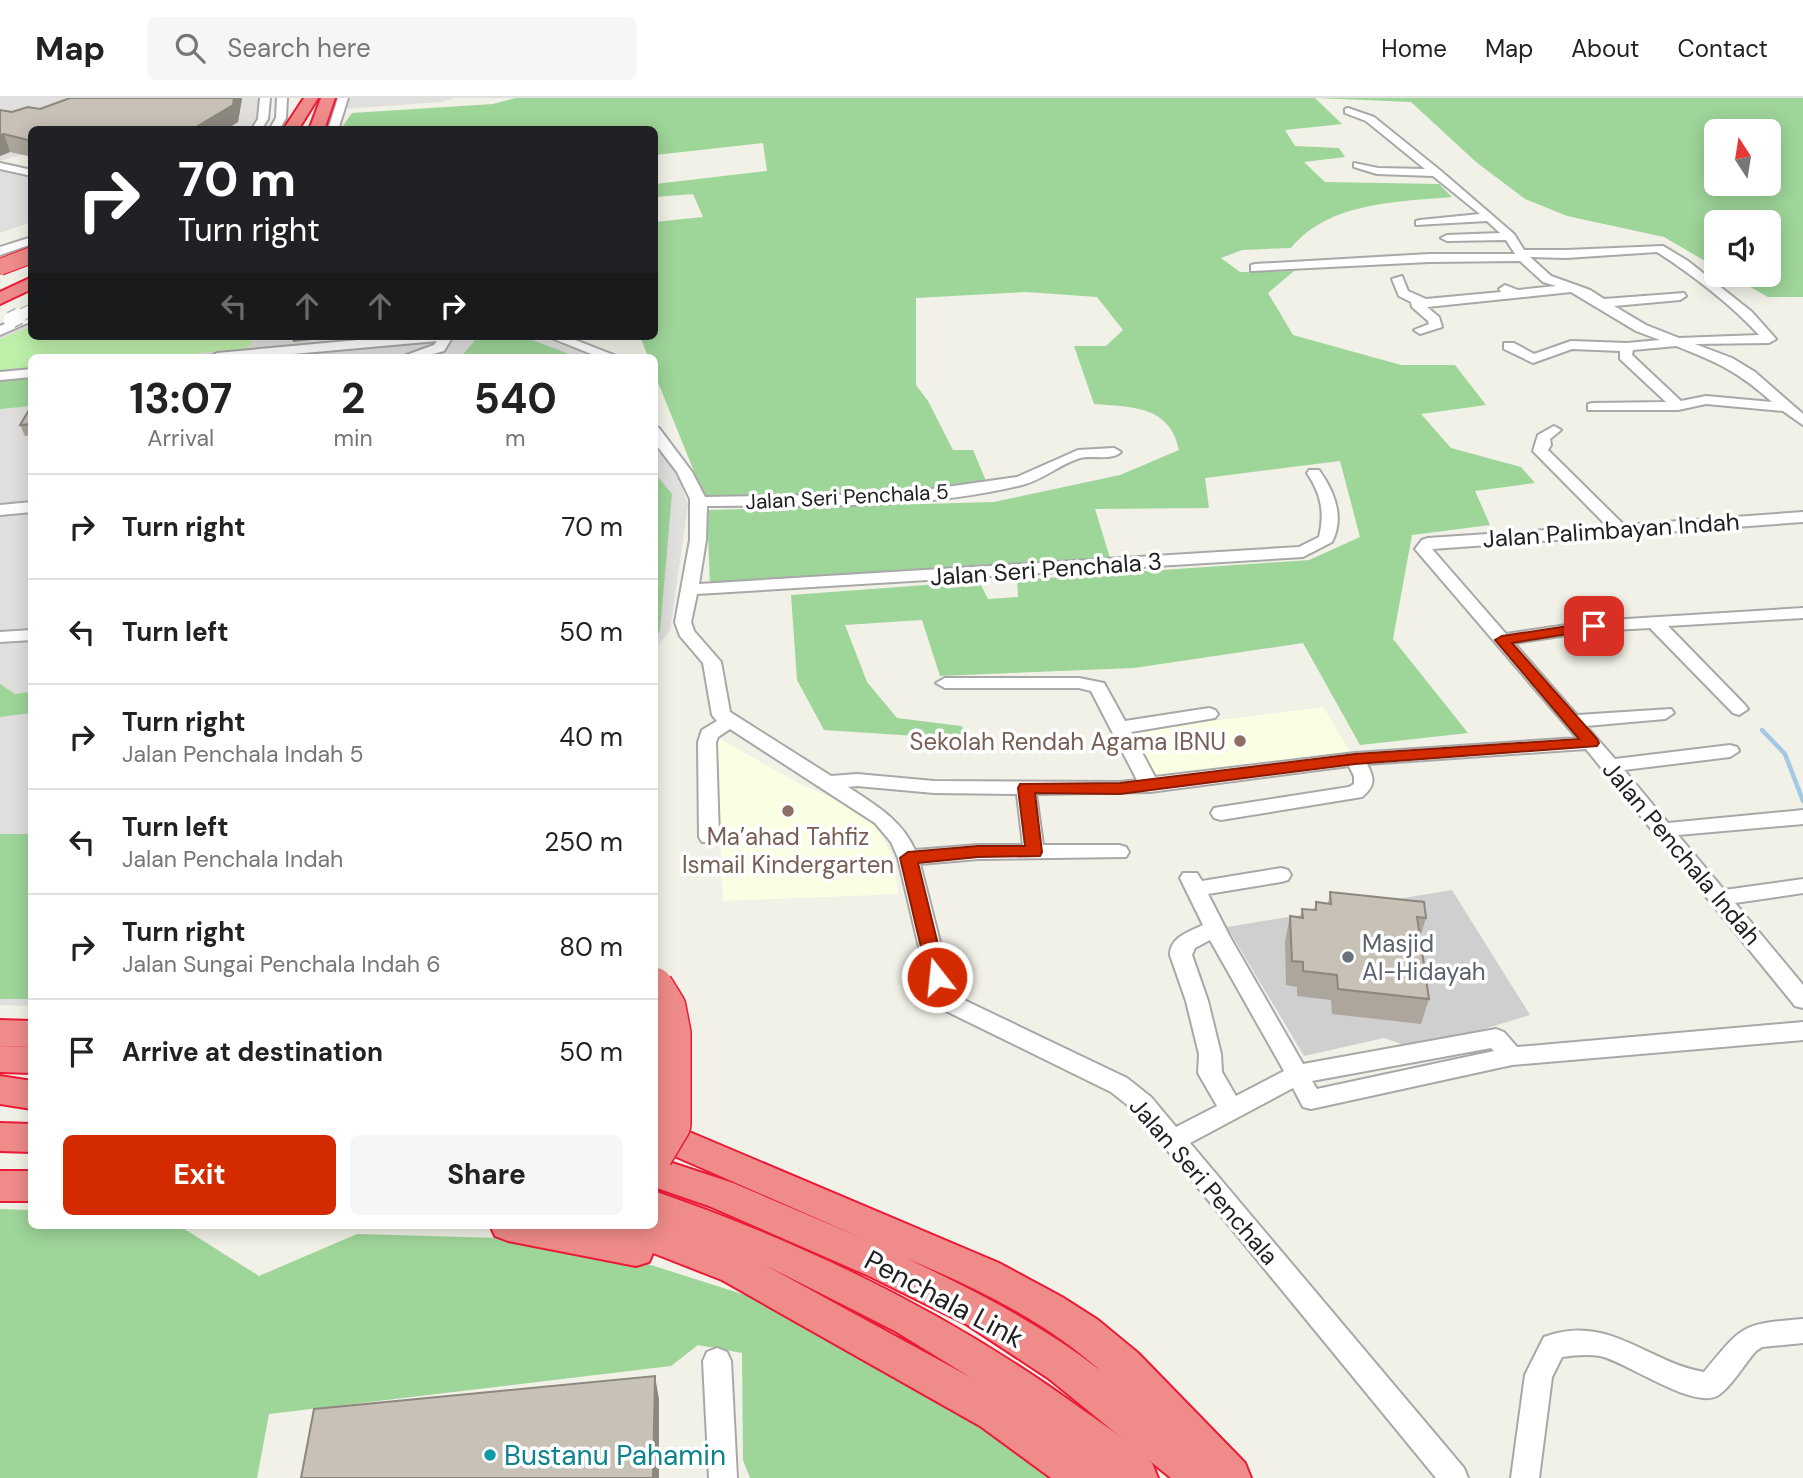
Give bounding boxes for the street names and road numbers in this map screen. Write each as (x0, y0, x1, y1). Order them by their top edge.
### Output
street label: Jalan Seri Penchala 5 (745, 478, 949, 516)
street label: Jalan Palimbayan Indah (1482, 506, 1740, 554)
street label: Jalan Seri Penchala 3 (929, 545, 1163, 593)
street label: Jalan Penchala Indah (1596, 755, 1768, 951)
street label: Jalan Seri Penchala (1123, 1091, 1285, 1271)
street label: Penchala Link (858, 1242, 1030, 1356)

